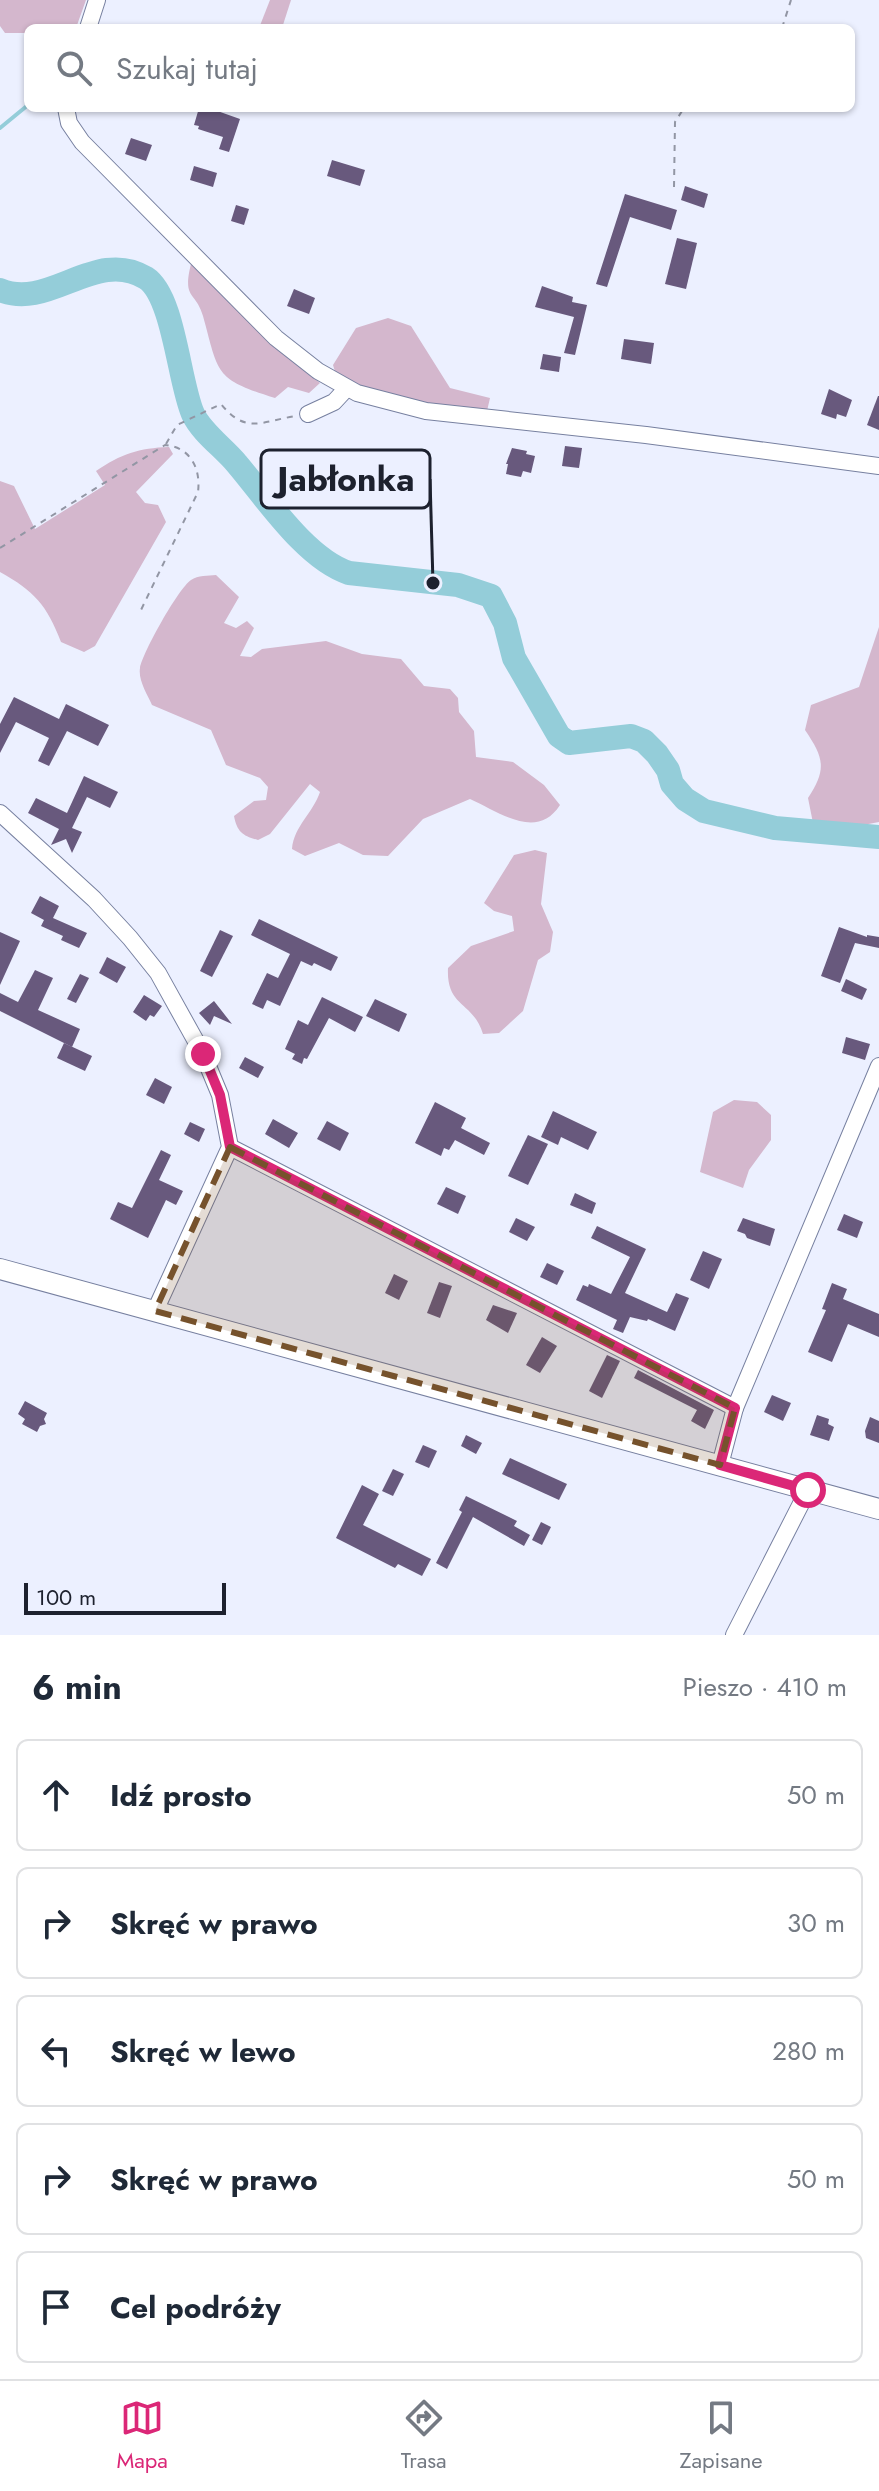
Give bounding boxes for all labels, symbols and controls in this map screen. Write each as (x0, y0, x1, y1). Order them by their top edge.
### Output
search box (24, 24, 855, 112)
icon: search (52, 46, 96, 90)
text: Szukaj tutaj (116, 47, 258, 90)
callout: Jabłonka (261, 450, 430, 508)
text: Jabłonka (271, 455, 415, 504)
route end (185, 1036, 221, 1072)
route start (790, 1472, 826, 1508)
scale bar (24, 1579, 226, 1615)
text: 100 m (36, 1581, 96, 1613)
text: 6 min (32, 1663, 122, 1712)
text: Pieszo · 410 m (682, 1668, 847, 1706)
icon: ahead (34, 1773, 78, 1817)
text: Idź prosto (110, 1774, 252, 1817)
text: 50 m (787, 1776, 845, 1814)
icon: right (34, 1901, 78, 1945)
text: Skręć w prawo (110, 1902, 318, 1945)
text: 30 m (787, 1904, 845, 1942)
icon: left (34, 2029, 78, 2073)
text: Skręć w lewo (110, 2030, 296, 2073)
text: 280 m (772, 2032, 845, 2070)
icon: right (34, 2157, 78, 2201)
text: Skręć w prawo (110, 2158, 318, 2201)
text: 50 m (787, 2160, 845, 2198)
icon: arrive (34, 2285, 78, 2329)
text: Cel podróży (110, 2286, 281, 2329)
tab: Mapa (116, 2396, 168, 2476)
tab: Trasa (401, 2396, 447, 2476)
tab: Zapisane (679, 2396, 763, 2476)

